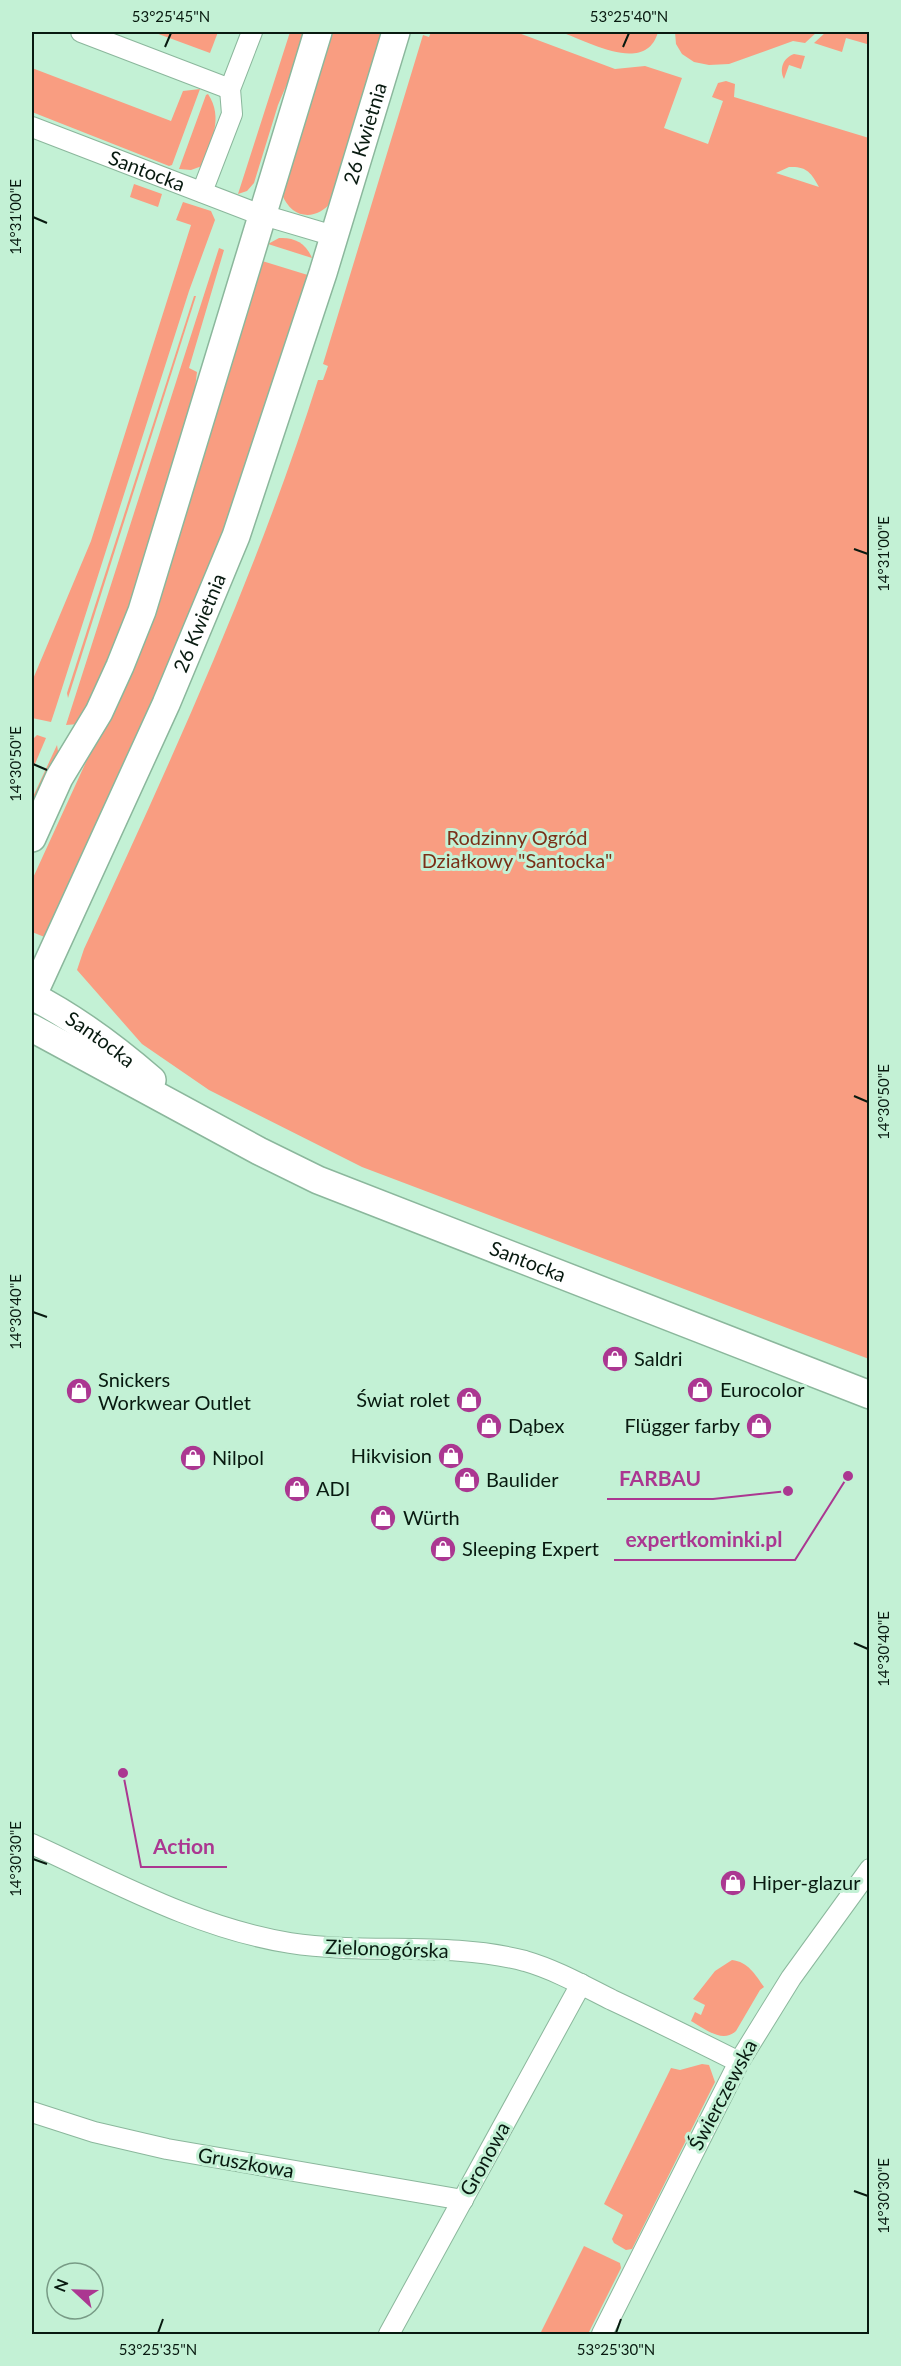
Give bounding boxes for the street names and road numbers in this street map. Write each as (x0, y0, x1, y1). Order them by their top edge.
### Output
street label: 26 Kwietnia (338, 79, 391, 187)
street label: Santocka (106, 145, 189, 196)
street label: 26 Kwietnia (168, 570, 230, 676)
street label: Santocka (62, 1005, 140, 1072)
street label: Santocka (487, 1235, 570, 1286)
street label: Zielonogórska (325, 1934, 449, 1962)
street label: Świerczewska (683, 2035, 761, 2154)
street label: Gronowa (454, 2117, 514, 2200)
street label: Gruszkowa (196, 2142, 296, 2182)

